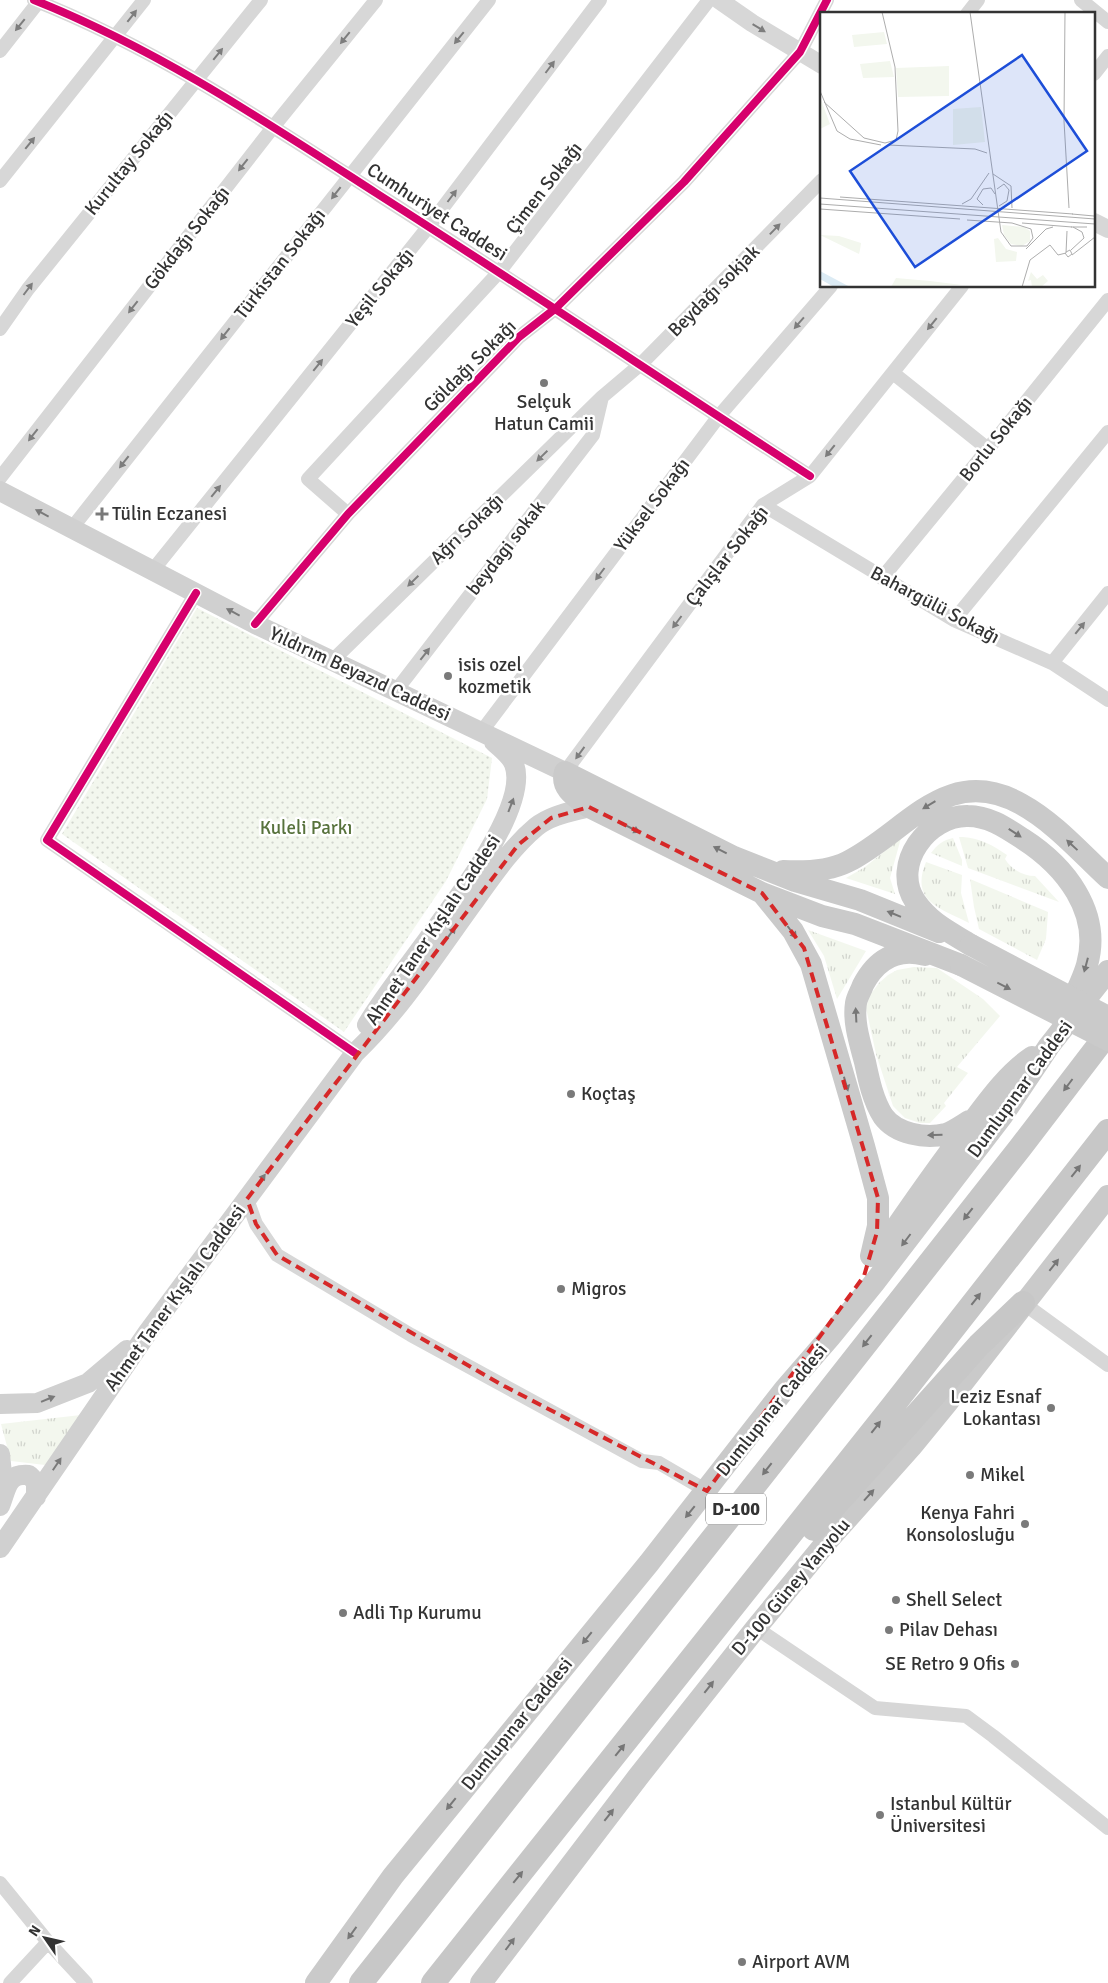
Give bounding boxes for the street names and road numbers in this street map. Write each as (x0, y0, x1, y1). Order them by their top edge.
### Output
street label: Kurultay Sokağı (79, 106, 179, 220)
street label: Çimen Sokağı (501, 137, 587, 239)
street label: Cumhuriyet Caddesi (362, 158, 512, 266)
street label: Gökdağı Sokağı (139, 181, 235, 295)
street label: Türkistan Sokağı (229, 204, 331, 324)
street label: Beydağı sokjak (663, 240, 765, 342)
street label: Yeşil Sokağı (340, 243, 420, 333)
street label: Göldağı Sokağı (419, 315, 521, 417)
street label: Borlu Sokağı (954, 391, 1038, 487)
street label: Yüksel Sokağı (609, 453, 695, 557)
street label: Ağrı Sokağı (425, 488, 509, 570)
street label: beydagi sokak (461, 495, 551, 600)
street label: Çalışlar Sokağı (680, 501, 774, 611)
street label: Bahargülü Sokağı (866, 561, 1004, 649)
street label: Yıldırım Beyazıd Caddesi (265, 621, 455, 727)
street label: Ahmet Taner Kışlalı Caddesi (360, 830, 506, 1030)
street label: Dumlupınar Caddesi (962, 1016, 1078, 1162)
street label: Ahmet Taner Kışlalı Caddesi (99, 1200, 251, 1396)
street label: Dumlupınar Caddesi (711, 1339, 833, 1481)
road number: D-100 (706, 1494, 766, 1525)
street label: D-100 Güney Yanyolu (727, 1513, 855, 1661)
street label: Dumlupınar Caddesi (456, 1653, 578, 1795)

